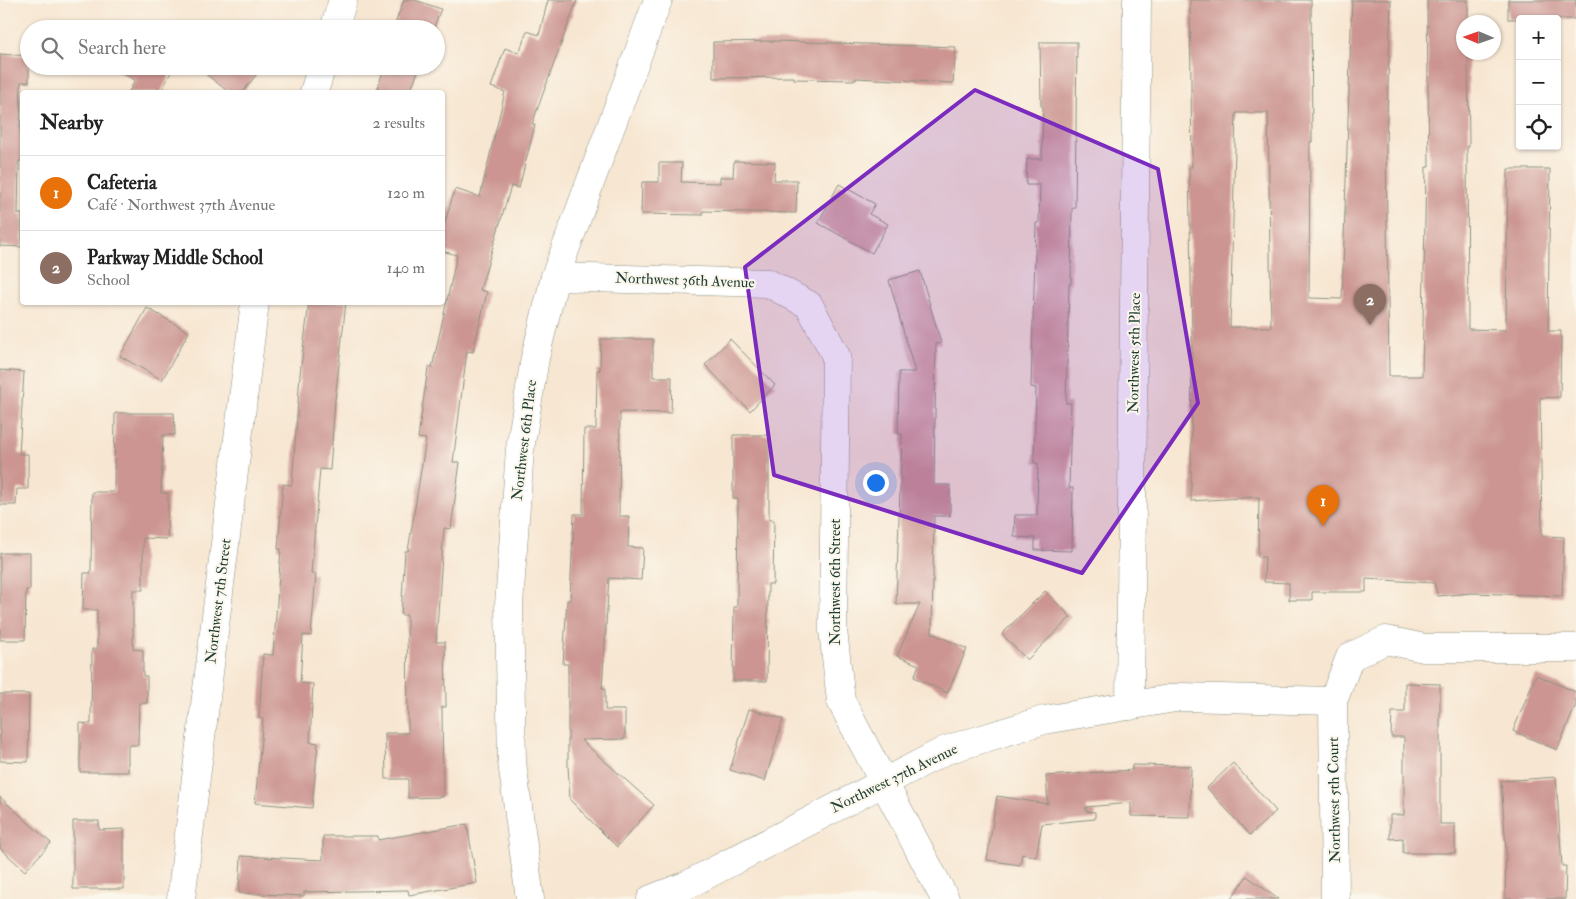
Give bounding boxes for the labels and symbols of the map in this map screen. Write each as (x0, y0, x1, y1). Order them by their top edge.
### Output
north arrow (1456, 15, 1501, 60)
street label: Northwest 36th Avenue (615, 269, 755, 292)
pin: 2 (1354, 284, 1386, 325)
street label: Northwest 5th Place (1124, 293, 1145, 413)
street label: Northwest 6th Place (508, 379, 541, 502)
your location (863, 470, 889, 496)
pin: 1 (1307, 485, 1339, 526)
street label: Northwest 6th Street (826, 519, 845, 645)
street label: Northwest 7th Street (201, 537, 236, 665)
street label: Northwest 5th Court (1324, 737, 1345, 863)
street label: Northwest 37th Avenue (828, 739, 961, 817)

